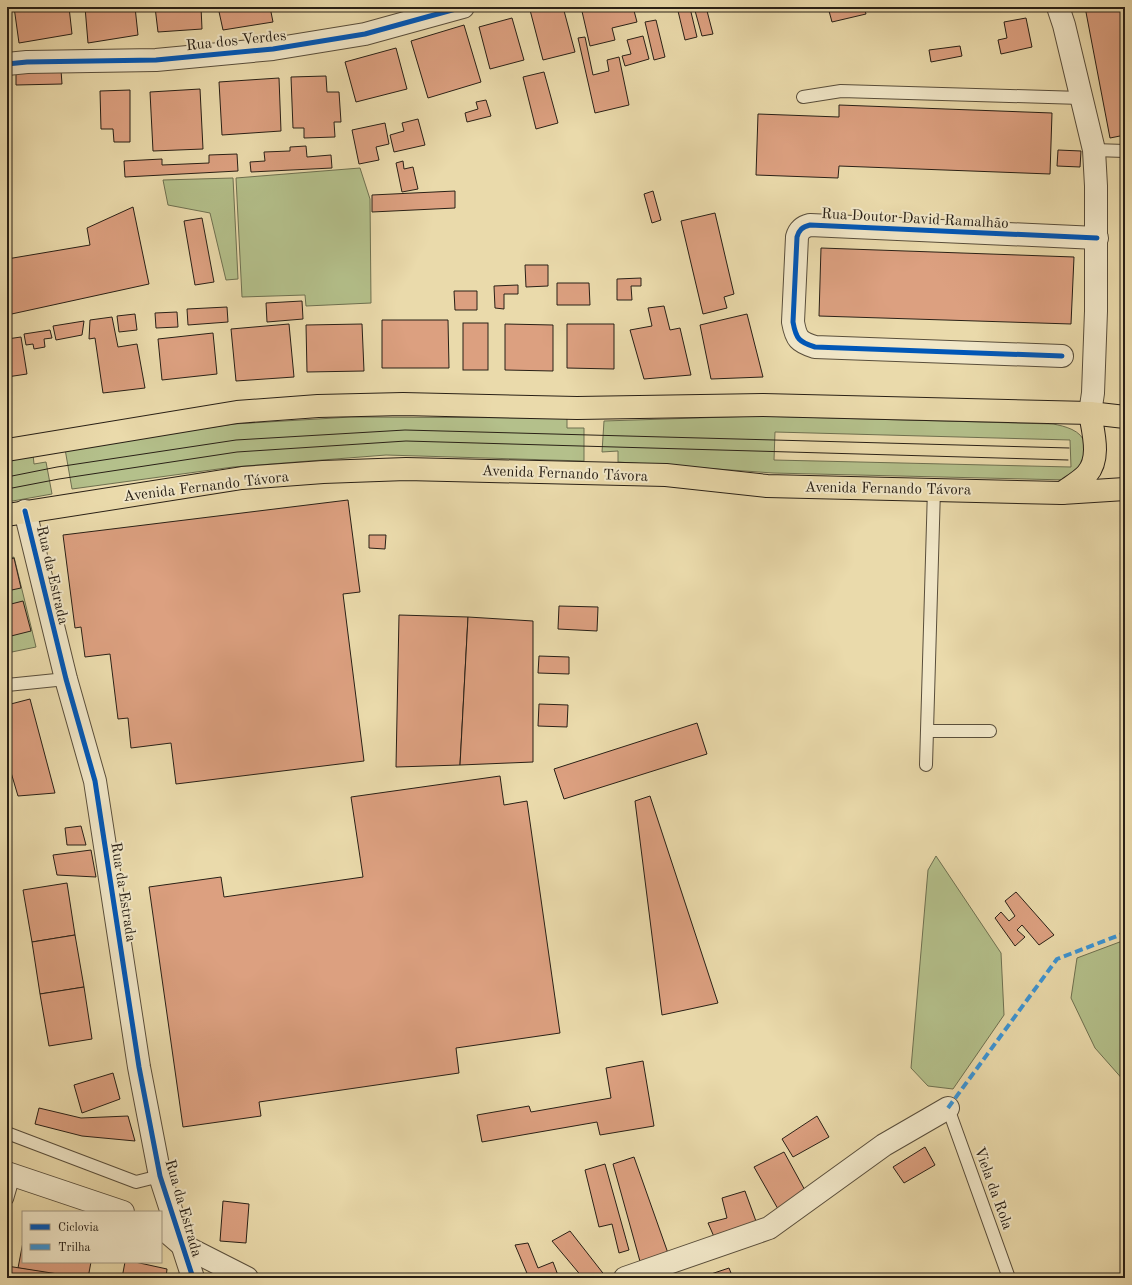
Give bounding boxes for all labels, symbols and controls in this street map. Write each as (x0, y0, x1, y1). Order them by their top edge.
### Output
street label: Rua dos Verdes (185, 29, 287, 54)
street label: Rua Doutor David Ramalhão (821, 207, 1009, 232)
street label: Avenida Fernando Távora (481, 464, 649, 485)
street label: Avenida Fernando Távora (123, 470, 290, 505)
street label: Avenida Fernando Távora (805, 481, 972, 498)
street label: Rua da Estrada (33, 525, 70, 627)
street label: Rua da Estrada (107, 841, 138, 944)
street label: Viela da Rola (971, 1145, 1015, 1232)
street label: Rua da Estrada (161, 1158, 204, 1259)
legend (22, 1211, 162, 1263)
text: Ciclovia (58, 1222, 99, 1234)
text: Trilha (58, 1242, 90, 1254)

